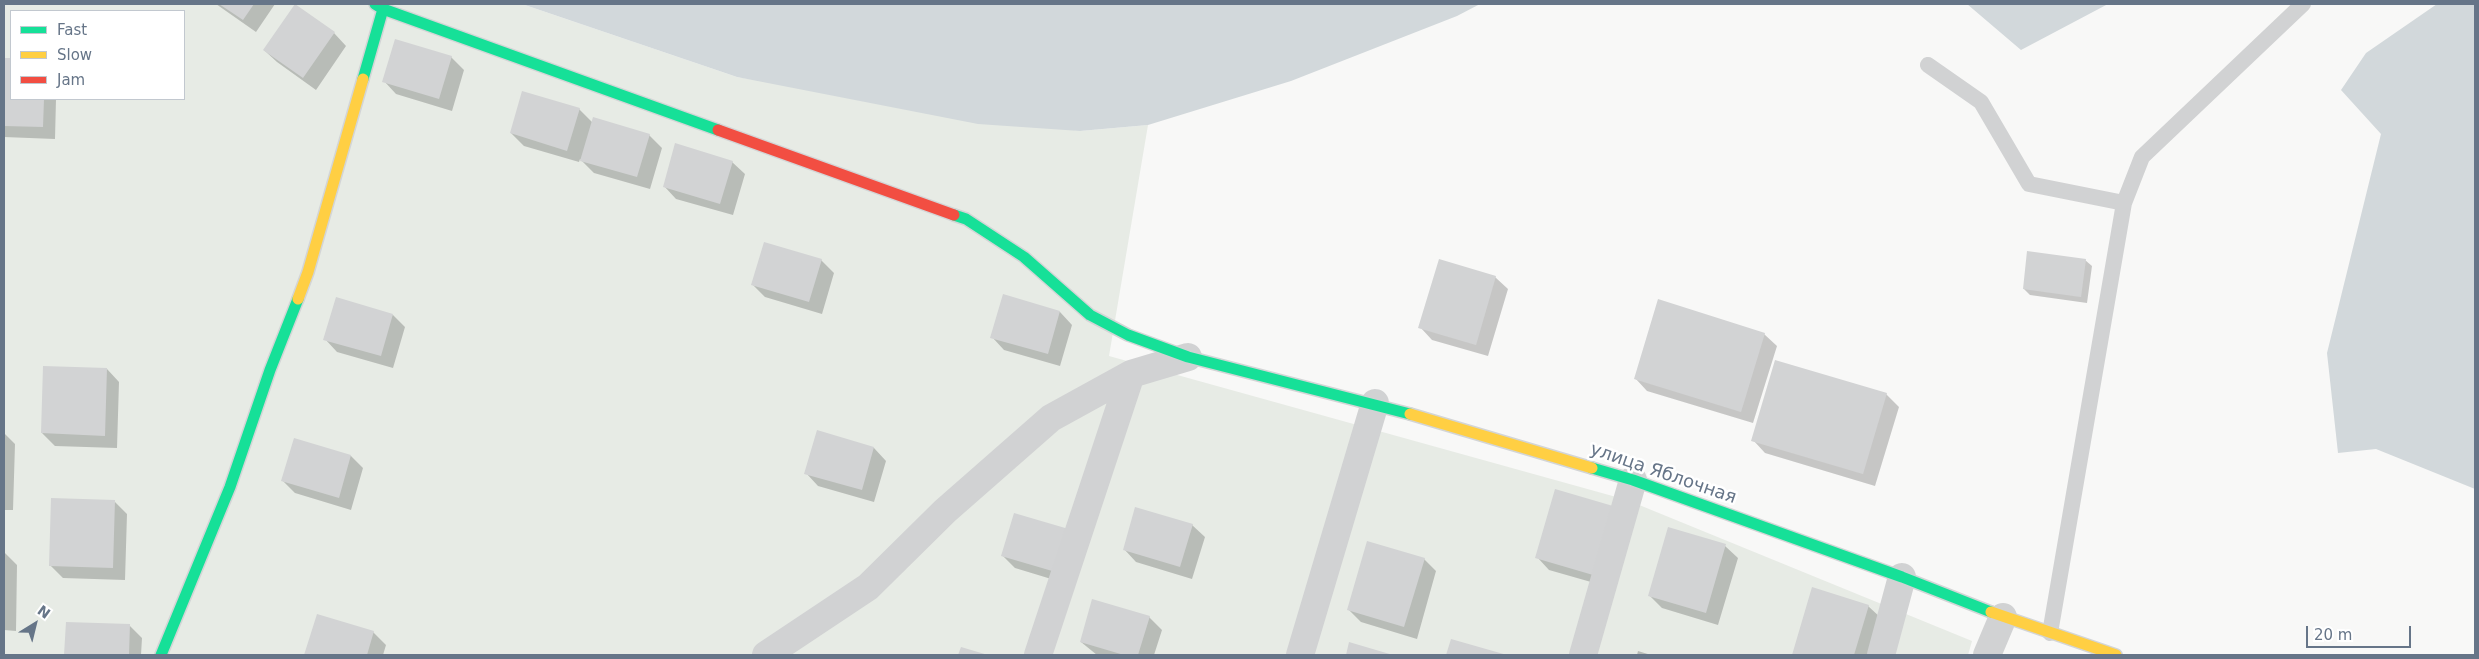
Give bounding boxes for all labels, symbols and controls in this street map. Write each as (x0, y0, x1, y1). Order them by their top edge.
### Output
legend (10, 10, 185, 100)
text: Fast (57, 21, 87, 39)
text: Slow (57, 46, 92, 64)
text: Jam (57, 71, 85, 89)
street label: улица Яблочная (1587, 439, 1739, 509)
north arrow (10, 599, 60, 649)
text: N (34, 602, 53, 622)
scale bar (2309, 616, 2414, 648)
text: 20 m (2314, 626, 2352, 644)

